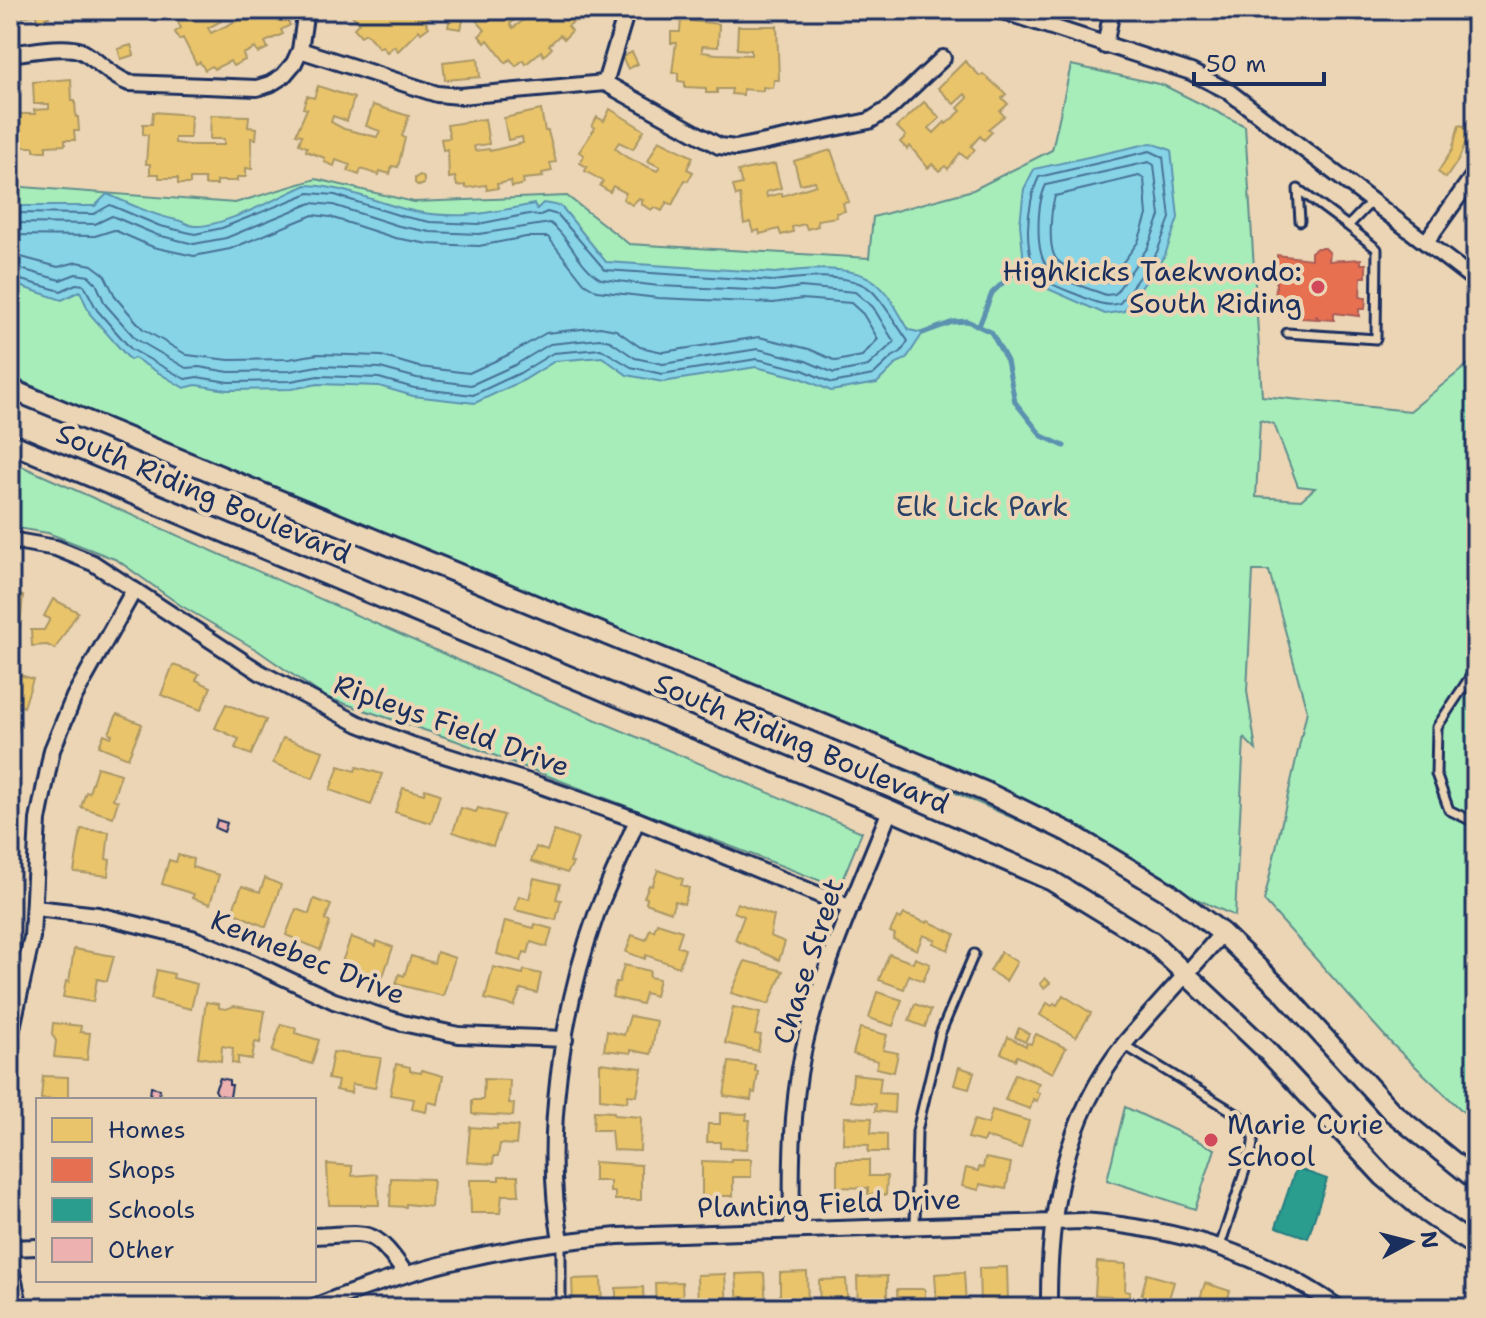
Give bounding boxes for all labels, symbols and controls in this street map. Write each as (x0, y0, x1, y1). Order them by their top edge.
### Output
scale bar (1194, 36, 1324, 86)
text: 50 m (1206, 48, 1266, 80)
place label: Highkicks Taekwondo: South Riding (1002, 252, 1302, 322)
marker: Highkicks Taekwondo: South Riding (1309, 278, 1327, 296)
street label: South Riding Boulevard (51, 414, 357, 572)
park label: Elk Lick Park (896, 487, 1068, 525)
street label: South Riding Boulevard (649, 664, 955, 822)
street label: Ripleys Field Drive (329, 665, 575, 785)
street label: Chase Street (763, 873, 853, 1049)
street label: Kennebec Drive (205, 901, 411, 1013)
legend (36, 1098, 316, 1282)
place label: Marie Curie School (1227, 1105, 1384, 1175)
text: Homes (108, 1114, 186, 1146)
marker: Marie Curie School (1202, 1131, 1220, 1149)
text: Shops (108, 1154, 176, 1186)
street label: Planting Field Drive (696, 1179, 962, 1227)
text: Schools (108, 1194, 195, 1226)
north arrow (1370, 1202, 1450, 1282)
text: N (1414, 1229, 1445, 1250)
text: Other (108, 1234, 175, 1266)

